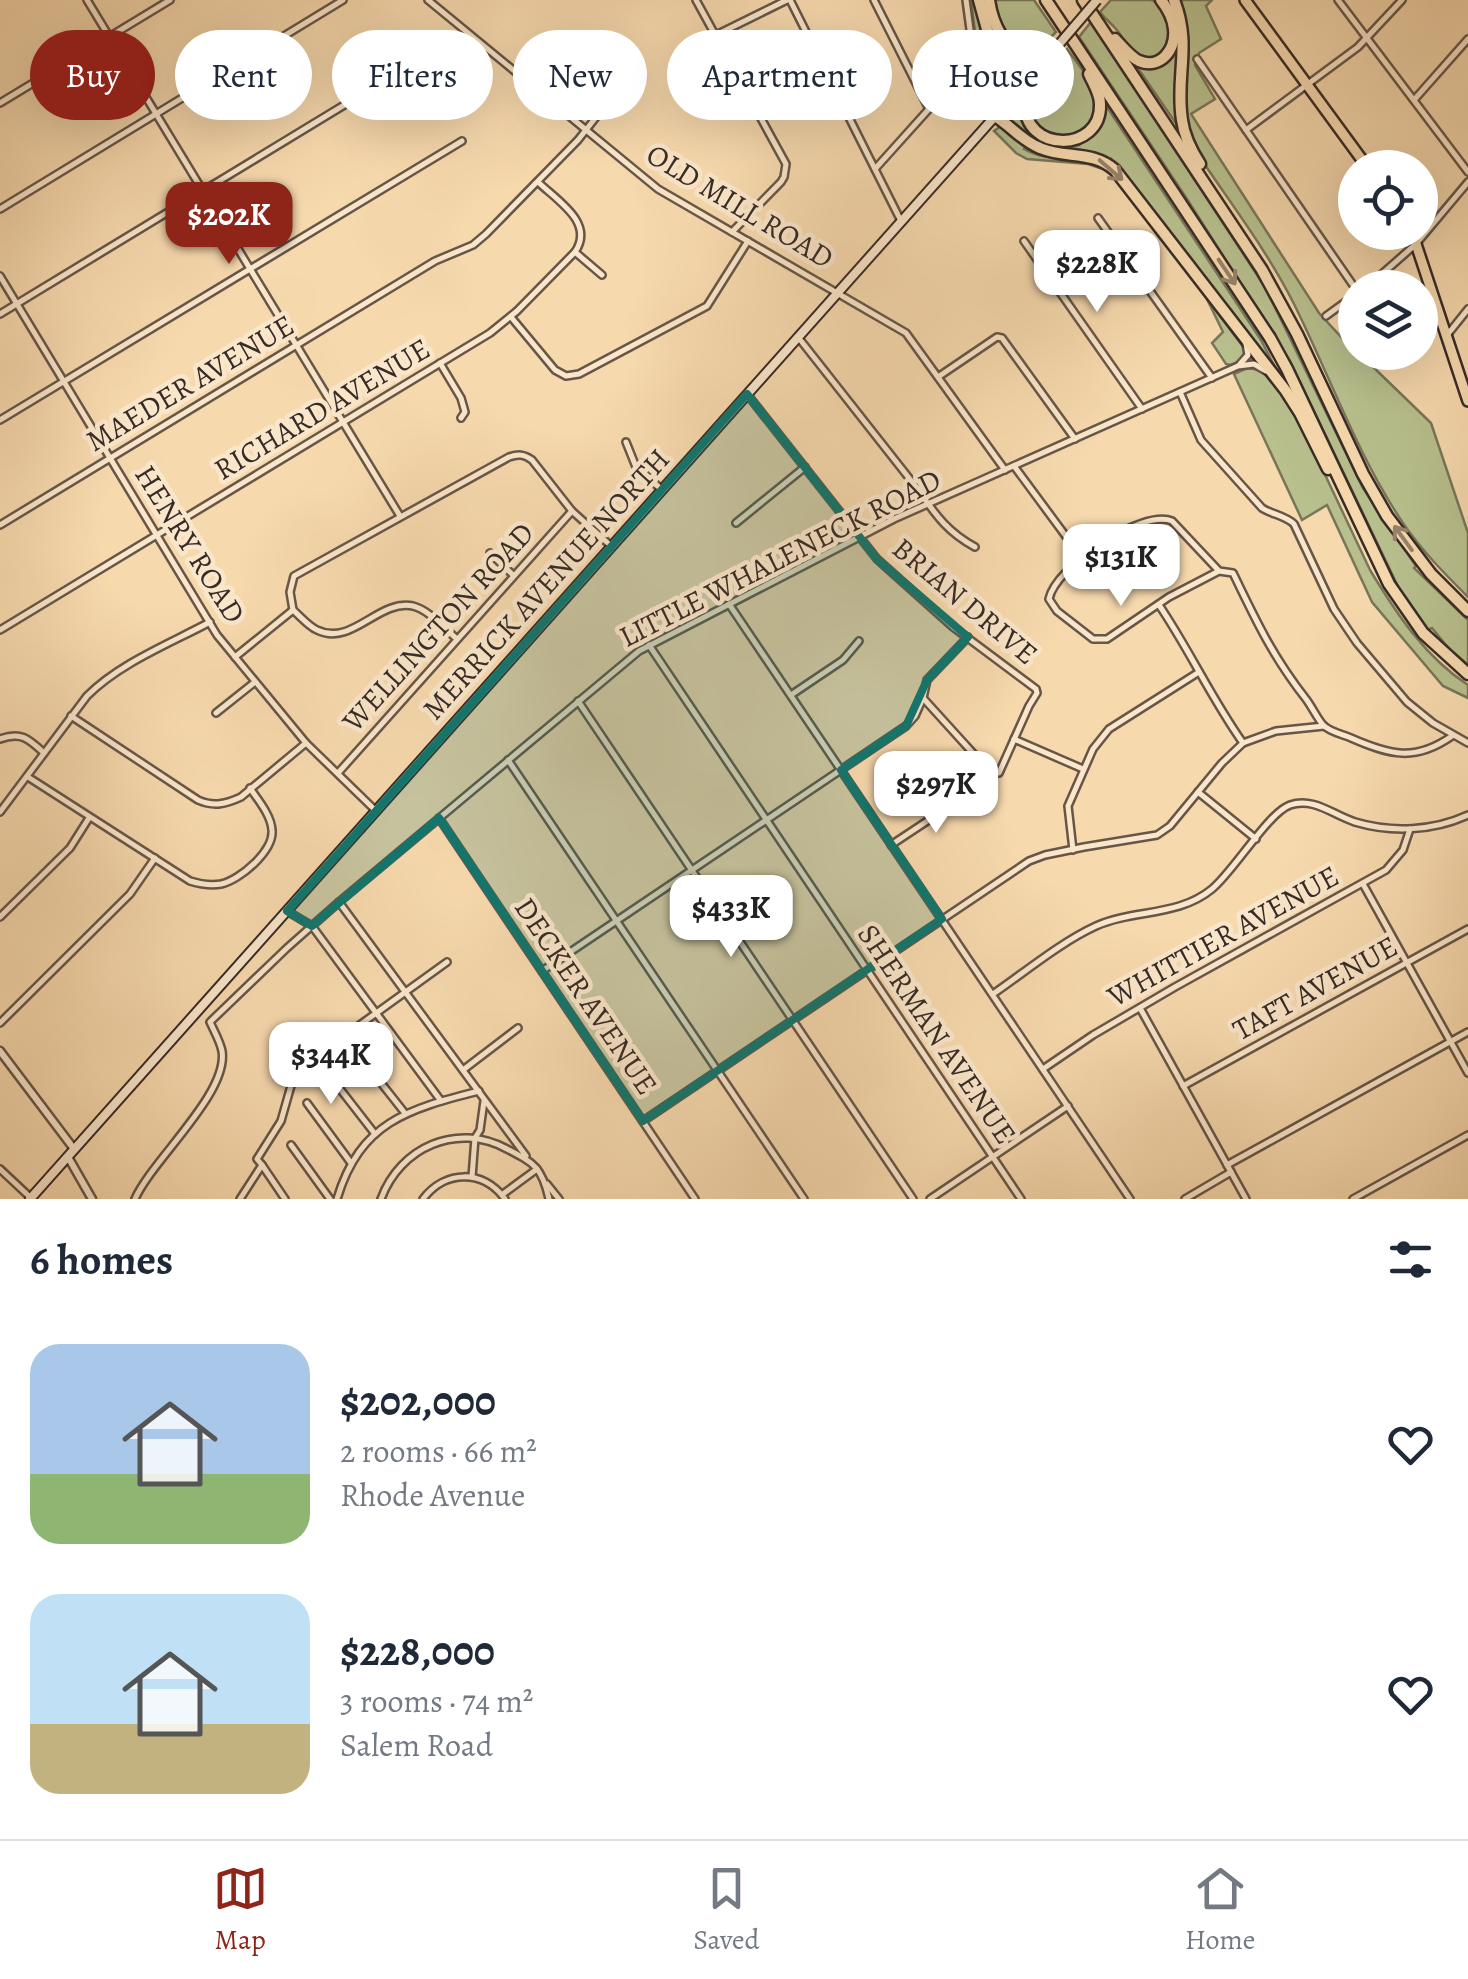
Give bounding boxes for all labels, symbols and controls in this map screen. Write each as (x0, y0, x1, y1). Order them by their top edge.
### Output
chip: Buy (30, 30, 155, 120)
chip: Rent (175, 30, 312, 120)
chip: Filters (332, 30, 493, 120)
chip: New (513, 30, 647, 120)
chip: Apartment (667, 30, 892, 120)
chip: House (912, 30, 1074, 120)
street label: OLD MILL ROAD (639, 134, 841, 278)
map controls (1338, 150, 1438, 370)
button: locate (1338, 150, 1438, 250)
one-way arrow (1098, 158, 1123, 181)
pin: $202K (159, 182, 299, 267)
text: $202K (188, 192, 270, 236)
pin: $228K (1027, 230, 1167, 315)
text: $228K (1056, 240, 1138, 284)
one-way arrow (1217, 258, 1238, 286)
button: layers (1338, 270, 1438, 370)
street label: MAEDER AVENUE (79, 305, 301, 461)
street label: RICHARD AVENUE (207, 329, 437, 489)
street label: MERRICK AVENUE NORTH (413, 440, 679, 728)
street label: HENRY ROAD (125, 457, 255, 631)
street label: LITTLE WHALENECK ROAD (612, 459, 948, 657)
street label: WELLINGTON ROAD (333, 514, 543, 741)
pin: $131K (1051, 524, 1191, 609)
one-way arrow (1392, 525, 1413, 552)
street label: BRIAN DRIVE (884, 528, 1046, 674)
text: $131K (1085, 534, 1157, 578)
pin: $297K (866, 751, 1006, 836)
text: $297K (896, 761, 976, 805)
street label: WHITTIER AVENUE (1099, 856, 1346, 1017)
pin: $433K (661, 875, 801, 960)
text: $433K (692, 885, 770, 929)
street label: DECKER AVENUE (505, 890, 667, 1102)
street label: SHERMAN AVENUE (849, 916, 1025, 1152)
street label: TAFT AVENUE (1225, 926, 1405, 1050)
pin: $344K (261, 1022, 401, 1107)
text: $344K (291, 1032, 371, 1076)
text: 6 homes (30, 1231, 173, 1288)
icon: filters (1383, 1232, 1438, 1287)
text: $202,000 (340, 1372, 496, 1429)
icon: home (110, 1384, 230, 1504)
icon: heart (1383, 1417, 1438, 1472)
text: 2 rooms · 66 m² (340, 1429, 537, 1473)
text: Rhode Avenue (340, 1473, 525, 1517)
text: $228,000 (340, 1622, 495, 1679)
icon: home (110, 1634, 230, 1754)
icon: heart (1383, 1667, 1438, 1722)
text: 3 rooms · 74 m² (340, 1679, 533, 1723)
text: Salem Road (340, 1723, 493, 1767)
tab: Map (213, 1861, 268, 1959)
tab: Saved (693, 1861, 760, 1959)
tab: Home (1185, 1861, 1255, 1959)

